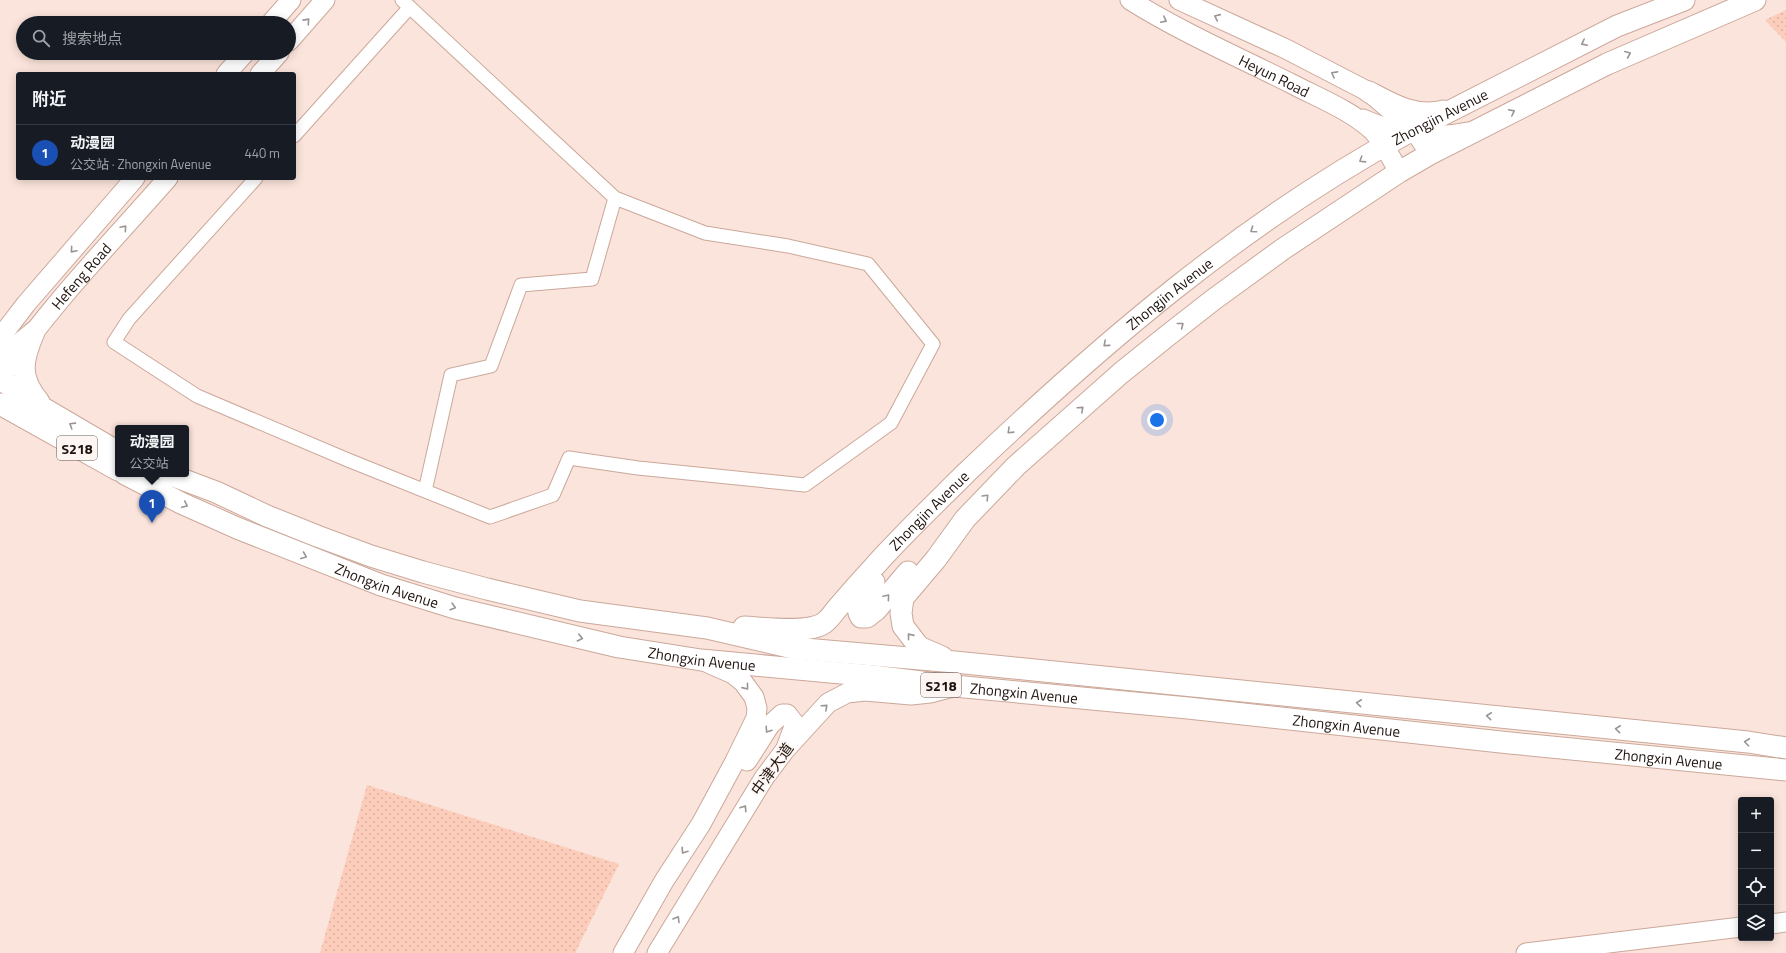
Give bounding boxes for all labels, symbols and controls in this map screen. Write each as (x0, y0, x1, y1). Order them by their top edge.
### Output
one-way arrow (1214, 14, 1221, 22)
one-way arrow (1160, 15, 1167, 22)
search box (16, 16, 296, 60)
one-way arrow (303, 18, 310, 25)
icon: search (30, 27, 52, 49)
text: 搜索地点 (62, 27, 122, 50)
one-way arrow (1581, 39, 1588, 46)
street label: Heyun Road (1235, 48, 1314, 103)
one-way arrow (1625, 51, 1632, 59)
one-way arrow (1331, 71, 1338, 79)
street label: Zhongjin Avenue (1388, 82, 1492, 151)
text: 附近 (32, 86, 66, 112)
one-way arrow (1508, 110, 1515, 117)
text: 动漫园 (70, 131, 115, 154)
text: 1 (41, 143, 49, 163)
text: 440 m (244, 143, 280, 163)
text: 公交站 · Zhongxin Avenue (70, 154, 211, 174)
one-way arrow (1359, 155, 1366, 162)
one-way arrow (1251, 225, 1258, 232)
one-way arrow (119, 226, 126, 233)
street label: Hefeng Road (45, 238, 116, 314)
one-way arrow (70, 245, 77, 253)
street label: Zhongjin Avenue (1121, 252, 1217, 335)
one-way arrow (1176, 323, 1183, 330)
one-way arrow (1104, 340, 1111, 347)
one-way arrow (1077, 406, 1084, 413)
your location (1147, 410, 1167, 430)
one-way arrow (69, 423, 76, 430)
popup (115, 425, 189, 477)
one-way arrow (1007, 427, 1015, 434)
text: 动漫园 (129, 430, 175, 453)
road number: S218 (57, 436, 97, 460)
text: 公交站 (129, 453, 169, 473)
street label: Zhongjin Avenue (883, 465, 974, 555)
pin: 1 (139, 490, 165, 523)
one-way arrow (981, 494, 989, 502)
one-way arrow (180, 500, 188, 508)
one-way arrow (301, 551, 308, 559)
street label: Zhongxin Avenue (332, 557, 442, 614)
one-way arrow (882, 594, 889, 601)
one-way arrow (450, 602, 457, 611)
one-way arrow (576, 634, 583, 642)
one-way arrow (908, 634, 915, 641)
street label: Zhongxin Avenue (646, 640, 757, 677)
road number: S218 (921, 673, 961, 697)
street label: Zhongxin Avenue (969, 676, 1079, 709)
one-way arrow (742, 682, 749, 689)
one-way arrow (1356, 698, 1362, 707)
one-way arrow (820, 704, 827, 711)
street label: Zhongxin Avenue (1291, 708, 1401, 742)
one-way arrow (1486, 711, 1492, 720)
one-way arrow (765, 725, 772, 732)
one-way arrow (1615, 725, 1621, 734)
street label: 中津大道 (745, 738, 799, 800)
one-way arrow (1744, 738, 1750, 747)
street label: Zhongxin Avenue (1614, 742, 1724, 775)
map controls (1738, 797, 1774, 941)
button: + (1738, 797, 1774, 833)
one-way arrow (740, 805, 747, 812)
button: − (1738, 833, 1774, 869)
one-way arrow (681, 847, 688, 854)
button: locate (1738, 869, 1774, 905)
button: layers (1738, 905, 1774, 941)
one-way arrow (672, 916, 679, 923)

